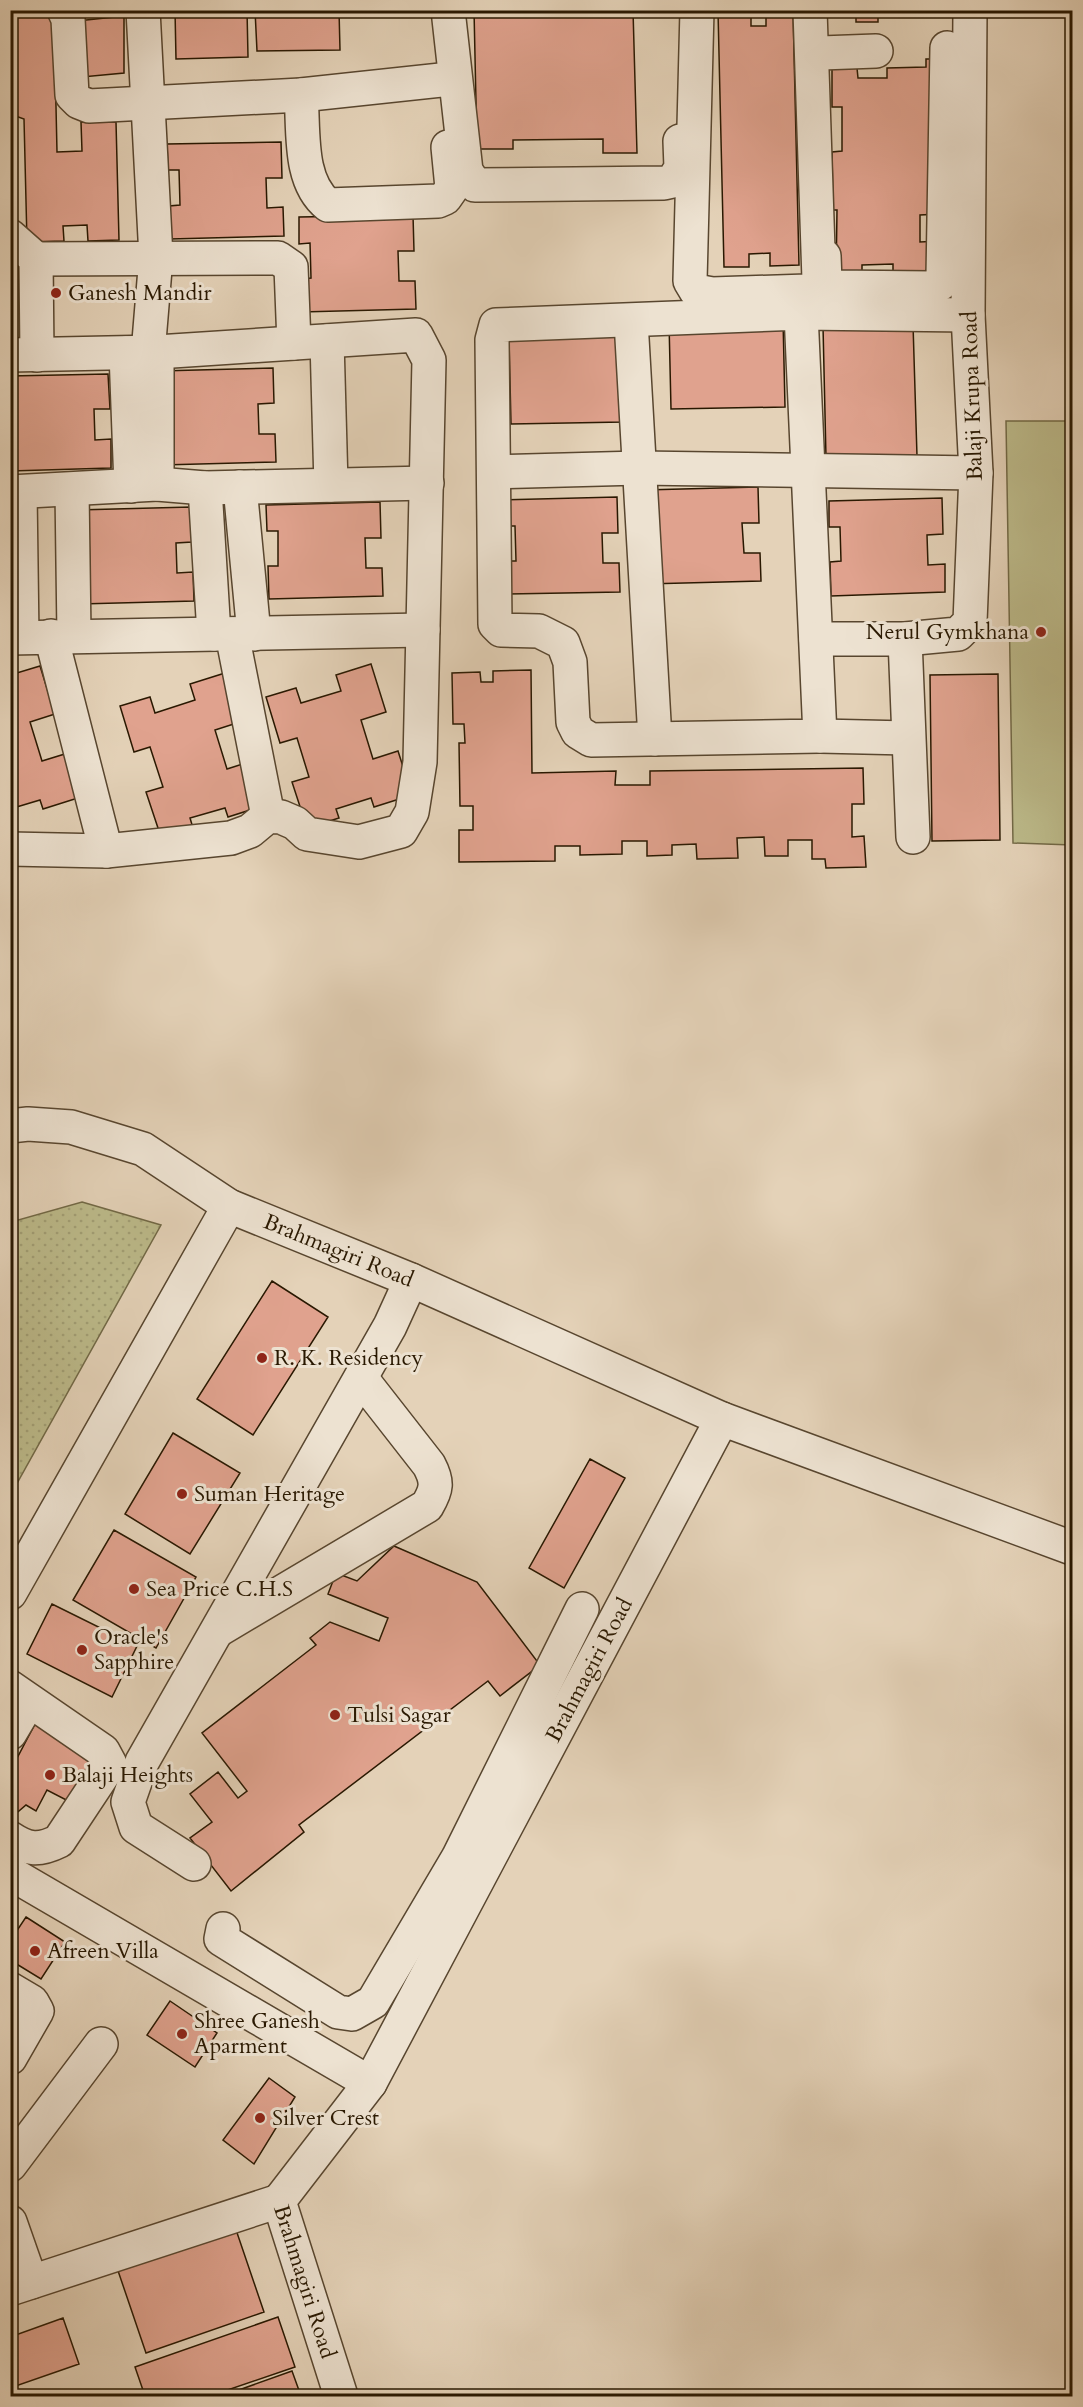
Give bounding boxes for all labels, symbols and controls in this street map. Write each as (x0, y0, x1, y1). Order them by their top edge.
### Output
place label: Ganesh Mandir (68, 278, 212, 308)
marker: Ganesh Mandir (49, 286, 63, 300)
street label: Balaji Krupa Road (954, 310, 990, 481)
place label: Nerul Gymkhana (866, 617, 1029, 647)
marker: Nerul Gymkhana (1034, 625, 1048, 639)
street label: Brahmagiri Road (259, 1207, 419, 1295)
place label: R. K. Residency (274, 1343, 424, 1373)
marker: R. K. Residency (255, 1351, 269, 1365)
place label: Suman Heritage (194, 1479, 345, 1509)
marker: Suman Heritage (175, 1487, 189, 1501)
place label: Sea Price C.H.S (146, 1574, 293, 1604)
marker: Sea Price C.H.S (127, 1582, 141, 1596)
street label: Brahmagiri Road (538, 1592, 640, 1748)
place label: Oracle's Sapphire (94, 1622, 174, 1677)
marker: Oracle's Sapphire (75, 1643, 89, 1657)
place label: Tulsi Sagar (347, 1700, 452, 1730)
marker: Tulsi Sagar (328, 1708, 342, 1722)
place label: Balaji Heights (62, 1760, 193, 1790)
marker: Balaji Heights (43, 1768, 57, 1782)
place label: Afreen Villa (47, 1936, 159, 1966)
marker: Afreen Villa (28, 1944, 42, 1958)
place label: Shree Ganesh Aparment (194, 2006, 320, 2061)
marker: Shree Ganesh Aparment (175, 2027, 189, 2041)
place label: Silver Crest (272, 2103, 379, 2133)
marker: Silver Crest (253, 2111, 267, 2125)
street label: Brahmagiri Road (266, 2201, 343, 2363)

